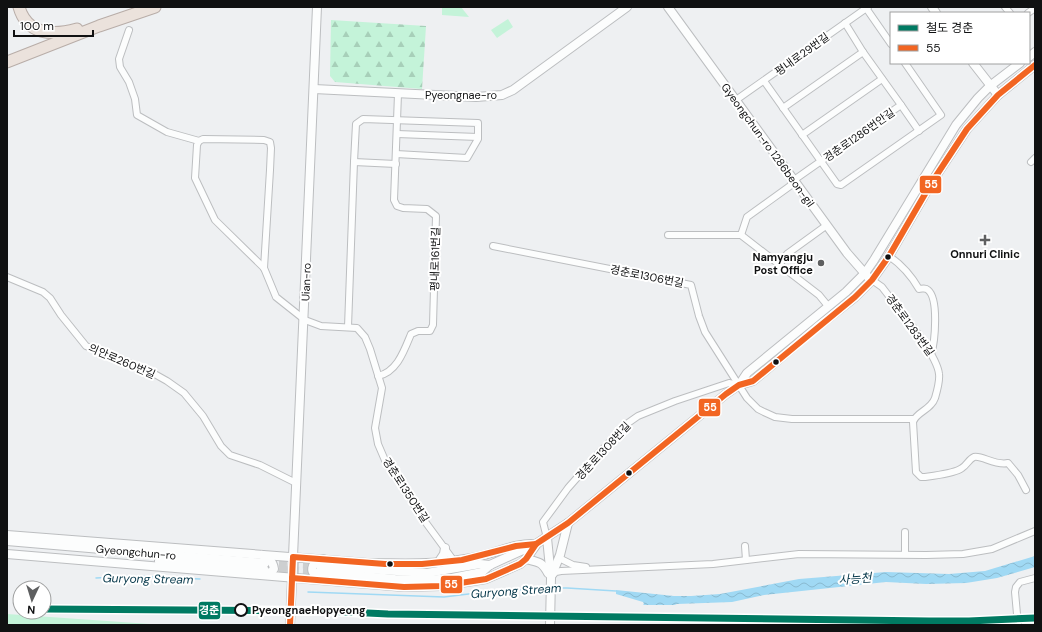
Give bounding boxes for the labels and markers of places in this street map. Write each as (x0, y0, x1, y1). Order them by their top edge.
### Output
marker: Onnuri Clinic (979, 234, 991, 246)
place label: Onnuri Clinic (950, 247, 1020, 261)
place label: Namyangju Post Office (752, 250, 813, 277)
unlabelled marker (883, 252, 893, 262)
marker: Namyangju Post Office (816, 258, 826, 268)
unlabelled marker (771, 357, 781, 367)
unlabelled marker (624, 468, 634, 478)
unlabelled marker (385, 559, 395, 569)
marker: PyeongnaeHopyeong (234, 603, 248, 617)
place label: PyeongnaeHopyeong (252, 603, 366, 617)

